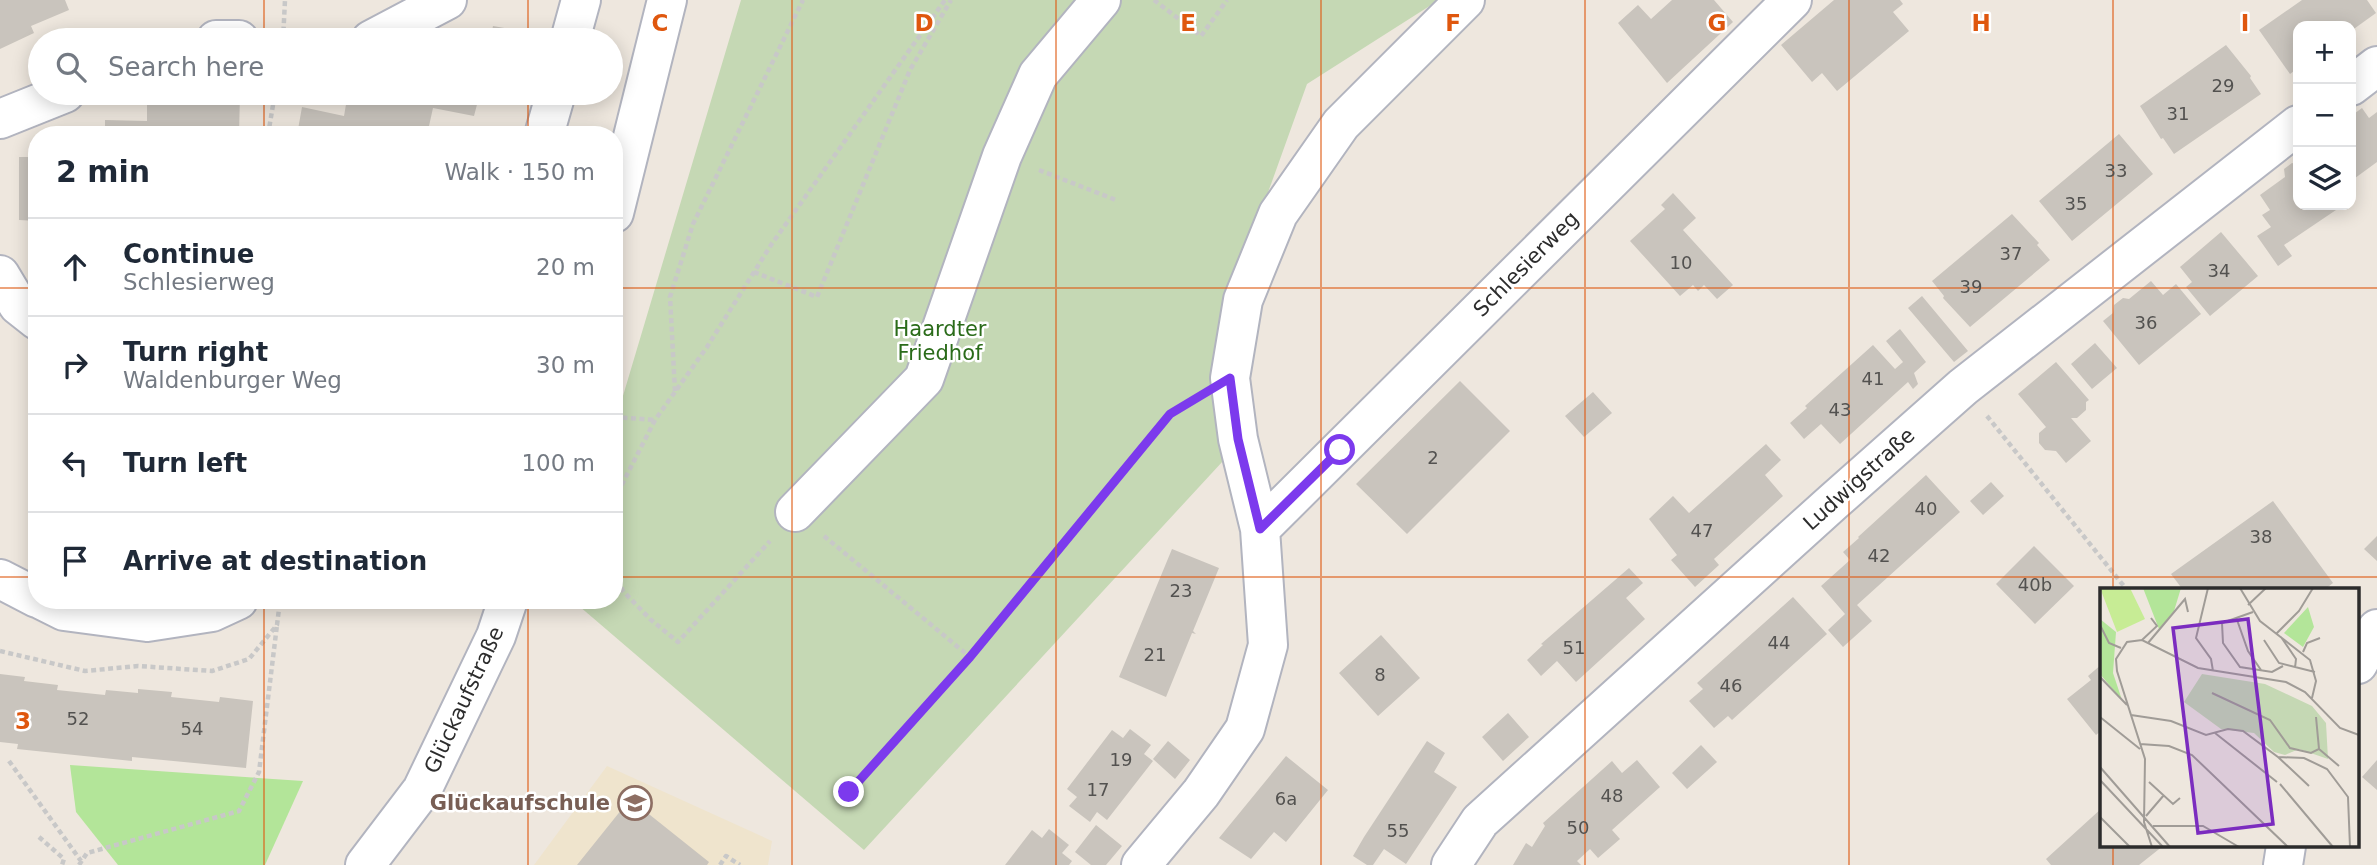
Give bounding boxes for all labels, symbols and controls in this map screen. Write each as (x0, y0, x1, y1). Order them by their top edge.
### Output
text: C (652, 10, 668, 36)
text: D (914, 10, 934, 36)
text: E (1180, 10, 1196, 36)
text: F (1445, 10, 1461, 36)
text: G (1708, 10, 1726, 36)
text: H (1971, 10, 1991, 36)
text: I (2241, 10, 2249, 36)
map controls (2293, 21, 2356, 210)
button: + (2293, 21, 2356, 84)
search box (28, 28, 623, 105)
icon: search (52, 48, 90, 86)
text: Search here (108, 52, 264, 82)
house number: 29 (2212, 75, 2234, 96)
button: − (2293, 84, 2356, 147)
house number: 31 (2167, 103, 2189, 124)
button: layers (2293, 147, 2356, 210)
text: 2 min (56, 154, 150, 189)
text: Walk · 150 m (444, 159, 595, 185)
house number: 33 (2105, 160, 2127, 181)
house number: 35 (2065, 193, 2087, 214)
street label: Schlesierweg (1468, 206, 1584, 322)
text: Continue (123, 239, 254, 269)
house number: 37 (2000, 243, 2022, 264)
icon: ahead (56, 248, 94, 286)
house number: 10 (1670, 252, 1692, 273)
text: 20 m (536, 254, 595, 280)
house number: 34 (2208, 260, 2230, 281)
text: Schlesierweg (123, 269, 275, 295)
house number: 39 (1960, 276, 1982, 297)
house number: 36 (2135, 312, 2157, 333)
park label: Haardter Friedhof (894, 317, 987, 365)
text: Turn right (123, 337, 268, 367)
icon: right (56, 346, 94, 384)
text: 30 m (536, 352, 595, 378)
text: Waldenburger Weg (123, 367, 342, 393)
house number: 41 (1862, 368, 1884, 389)
house number: 43 (1829, 399, 1851, 420)
street label: Ludwigstraße (1799, 423, 1919, 535)
route start (1324, 434, 1355, 465)
icon: left (56, 444, 94, 482)
house number: 2 (1427, 447, 1439, 468)
text: Turn left (123, 448, 247, 478)
text: 100 m (521, 450, 595, 476)
house number: 40 (1915, 498, 1937, 519)
house number: 47 (1691, 520, 1713, 541)
house number: 38 (2250, 526, 2272, 547)
icon: arrive (56, 542, 94, 580)
house number: 42 (1868, 545, 1890, 566)
text: Arrive at destination (123, 546, 427, 576)
house number: 40b (2018, 574, 2052, 595)
house number: 23 (1170, 580, 1192, 601)
inset map (2100, 588, 2360, 848)
street label: Glückaufstraße (419, 623, 509, 777)
house number: 44 (1768, 632, 1790, 653)
house number: 51 (1563, 637, 1585, 658)
house number: 21 (1144, 644, 1166, 665)
house number: 8 (1374, 664, 1386, 685)
house number: 46 (1720, 675, 1742, 696)
text: 3 (15, 708, 31, 734)
house number: 52 (67, 708, 89, 729)
house number: 54 (181, 718, 203, 739)
house number: 19 (1110, 749, 1132, 770)
route end (833, 776, 864, 807)
house number: 17 (1087, 779, 1109, 800)
school or university icon: Glückaufschule (616, 784, 654, 822)
house number: 48 (1601, 785, 1623, 806)
house number: 6a (1275, 788, 1297, 809)
place label: Glückaufschule (430, 791, 610, 815)
house number: 50 (1567, 817, 1589, 838)
house number: 55 (1387, 820, 1409, 841)

